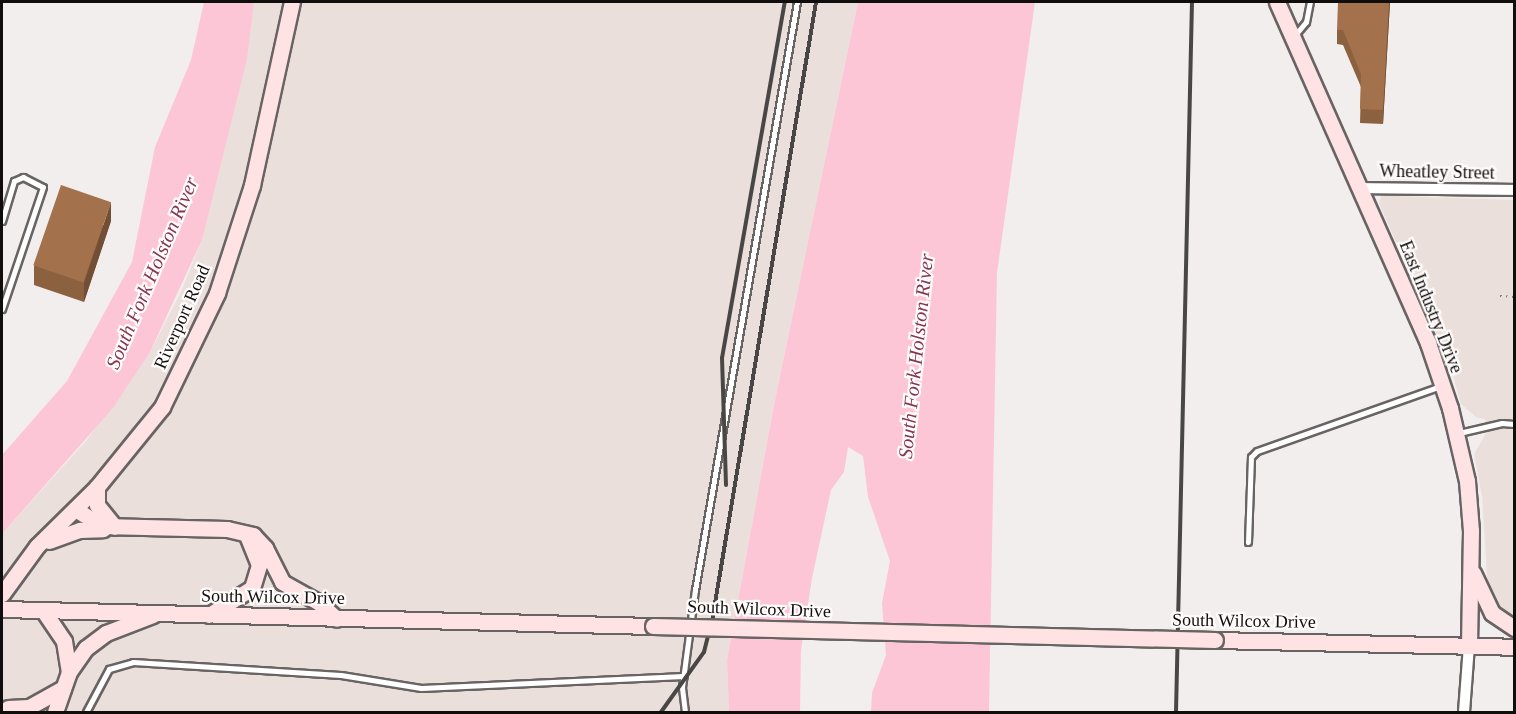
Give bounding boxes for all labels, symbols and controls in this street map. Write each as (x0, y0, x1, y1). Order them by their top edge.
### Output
street label: Wheatley Street (1379, 160, 1495, 184)
water label: South Fork Holston River (101, 173, 203, 373)
street label: East Industry Drive (1395, 238, 1467, 376)
water label: South Fork Holston River (893, 252, 939, 460)
street label: Riverport Road (149, 262, 215, 372)
street label: South Wilcox Drive (201, 585, 345, 609)
street label: South Wilcox Drive (687, 596, 831, 622)
street label: South Wilcox Drive (1172, 609, 1316, 633)

